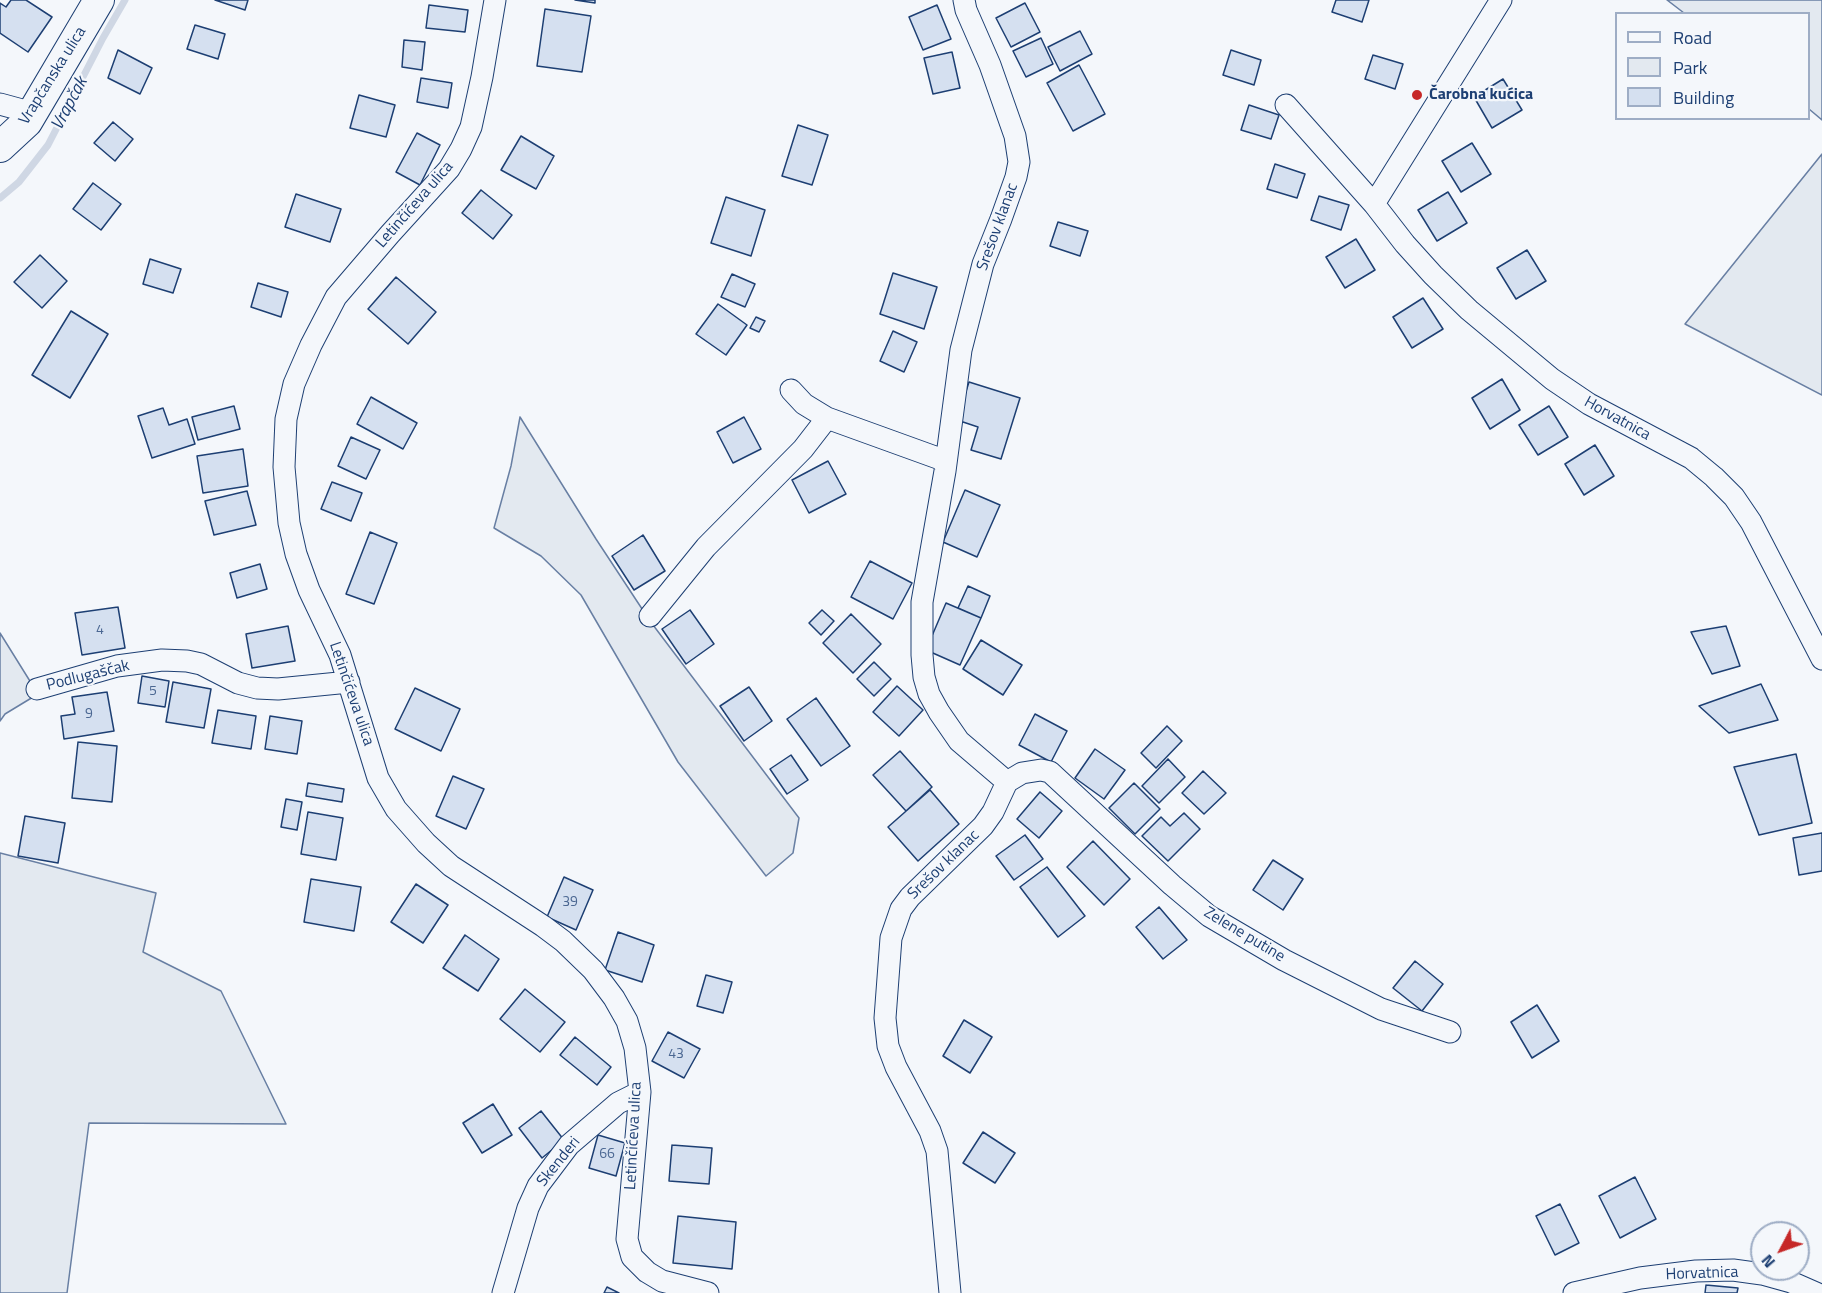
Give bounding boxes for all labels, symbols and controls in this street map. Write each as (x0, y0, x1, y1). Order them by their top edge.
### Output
legend (1615, 12, 1810, 120)
street label: Vrapčanska ulica (15, 24, 91, 128)
text: Road (1673, 24, 1712, 51)
text: Park (1673, 54, 1707, 81)
water label: Vrapčak (47, 74, 93, 134)
text: Building (1673, 84, 1734, 111)
place label: Čarobna kućica (1429, 85, 1533, 105)
marker: Čarobna kućica (1410, 88, 1424, 102)
street label: Letinčićeva ulica (372, 158, 458, 252)
street label: Srešov klanac (973, 180, 1023, 274)
street label: Horvatnica (1580, 393, 1654, 445)
house number: 4 (96, 623, 104, 639)
street label: Letinčićeva ulica (324, 640, 378, 748)
street label: Podlugaščak (45, 656, 131, 696)
house number: 5 (149, 684, 157, 700)
house number: 9 (85, 707, 93, 723)
street label: Srešov klanac (904, 826, 984, 904)
house number: 39 (562, 895, 578, 911)
street label: Zelene putine (1200, 903, 1288, 967)
house number: 43 (668, 1047, 684, 1063)
street label: Letinčićeva ulica (622, 1081, 646, 1191)
street label: Skenderi (533, 1133, 585, 1191)
house number: 66 (599, 1147, 615, 1163)
north arrow (1750, 1221, 1810, 1281)
text: N (1755, 1249, 1781, 1274)
street label: Horvatnica (1665, 1263, 1739, 1285)

